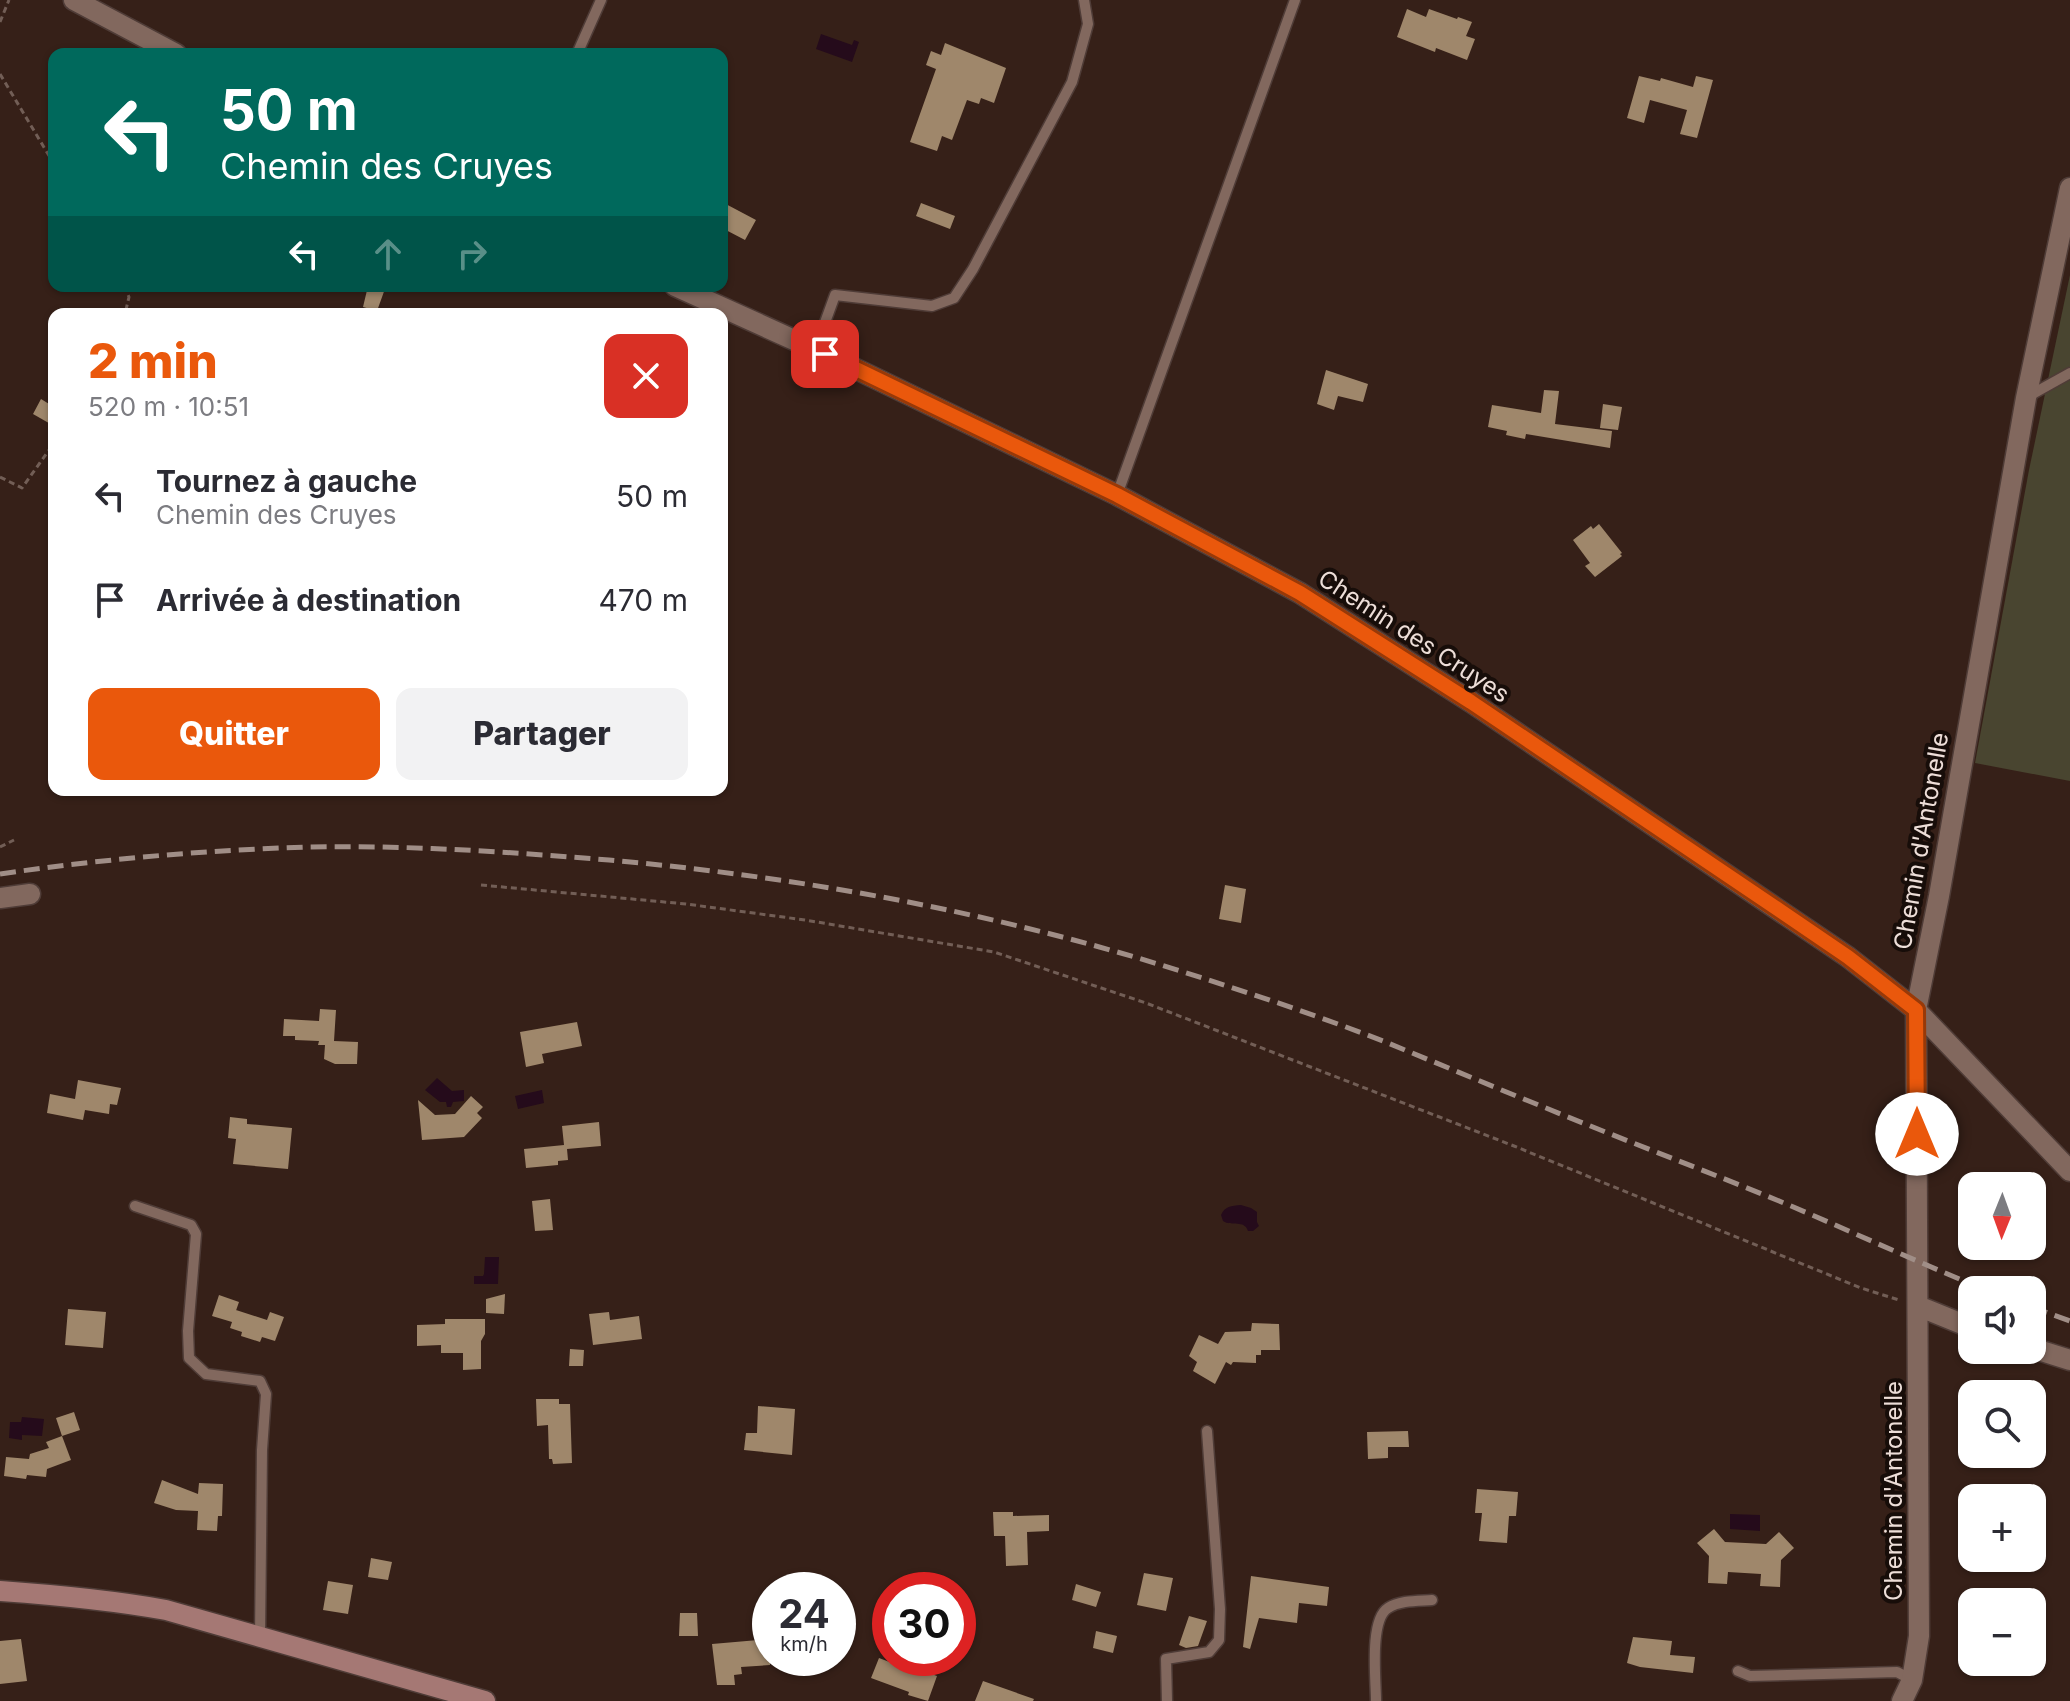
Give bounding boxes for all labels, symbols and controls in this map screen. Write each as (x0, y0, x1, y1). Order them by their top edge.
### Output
text: 50 m (220, 76, 358, 144)
icon: left (88, 80, 192, 184)
text: Chemin des Cruyes (220, 144, 553, 188)
icon: left (282, 232, 326, 276)
icon: ahead (366, 232, 410, 276)
icon: right (450, 232, 494, 276)
pin (791, 320, 859, 388)
text: 2 min (88, 331, 218, 390)
icon: arrive (803, 332, 847, 376)
button: close (604, 334, 688, 418)
text: 520 m · 10:51 (88, 391, 249, 422)
text: Tournez à gauche (156, 463, 417, 499)
icon: left (88, 474, 132, 518)
text: 50 m (616, 478, 688, 514)
text: Chemin des Cruyes (156, 499, 397, 530)
street label: Chemin des Cruyes (1313, 563, 1515, 709)
icon: arrive (88, 578, 132, 622)
text: Arrivée à destination (156, 582, 461, 618)
text: 470 m (598, 582, 688, 618)
button: Quitter (88, 688, 380, 780)
button: Partager (396, 688, 688, 780)
street label: Chemin d'Antonelle (1888, 730, 1954, 952)
position arrow (1875, 1092, 1959, 1176)
north arrow (1958, 1172, 2046, 1260)
map controls (1958, 1172, 2046, 1676)
button: sound (1958, 1276, 2046, 1364)
button: search (1958, 1380, 2046, 1468)
street label: Chemin d'Antonelle (1879, 1381, 1908, 1601)
button: + (1958, 1484, 2046, 1572)
speed limit sign: 30 (872, 1572, 976, 1676)
button: − (1958, 1588, 2046, 1676)
text: 24 (778, 1589, 830, 1638)
text: km/h (780, 1632, 828, 1656)

